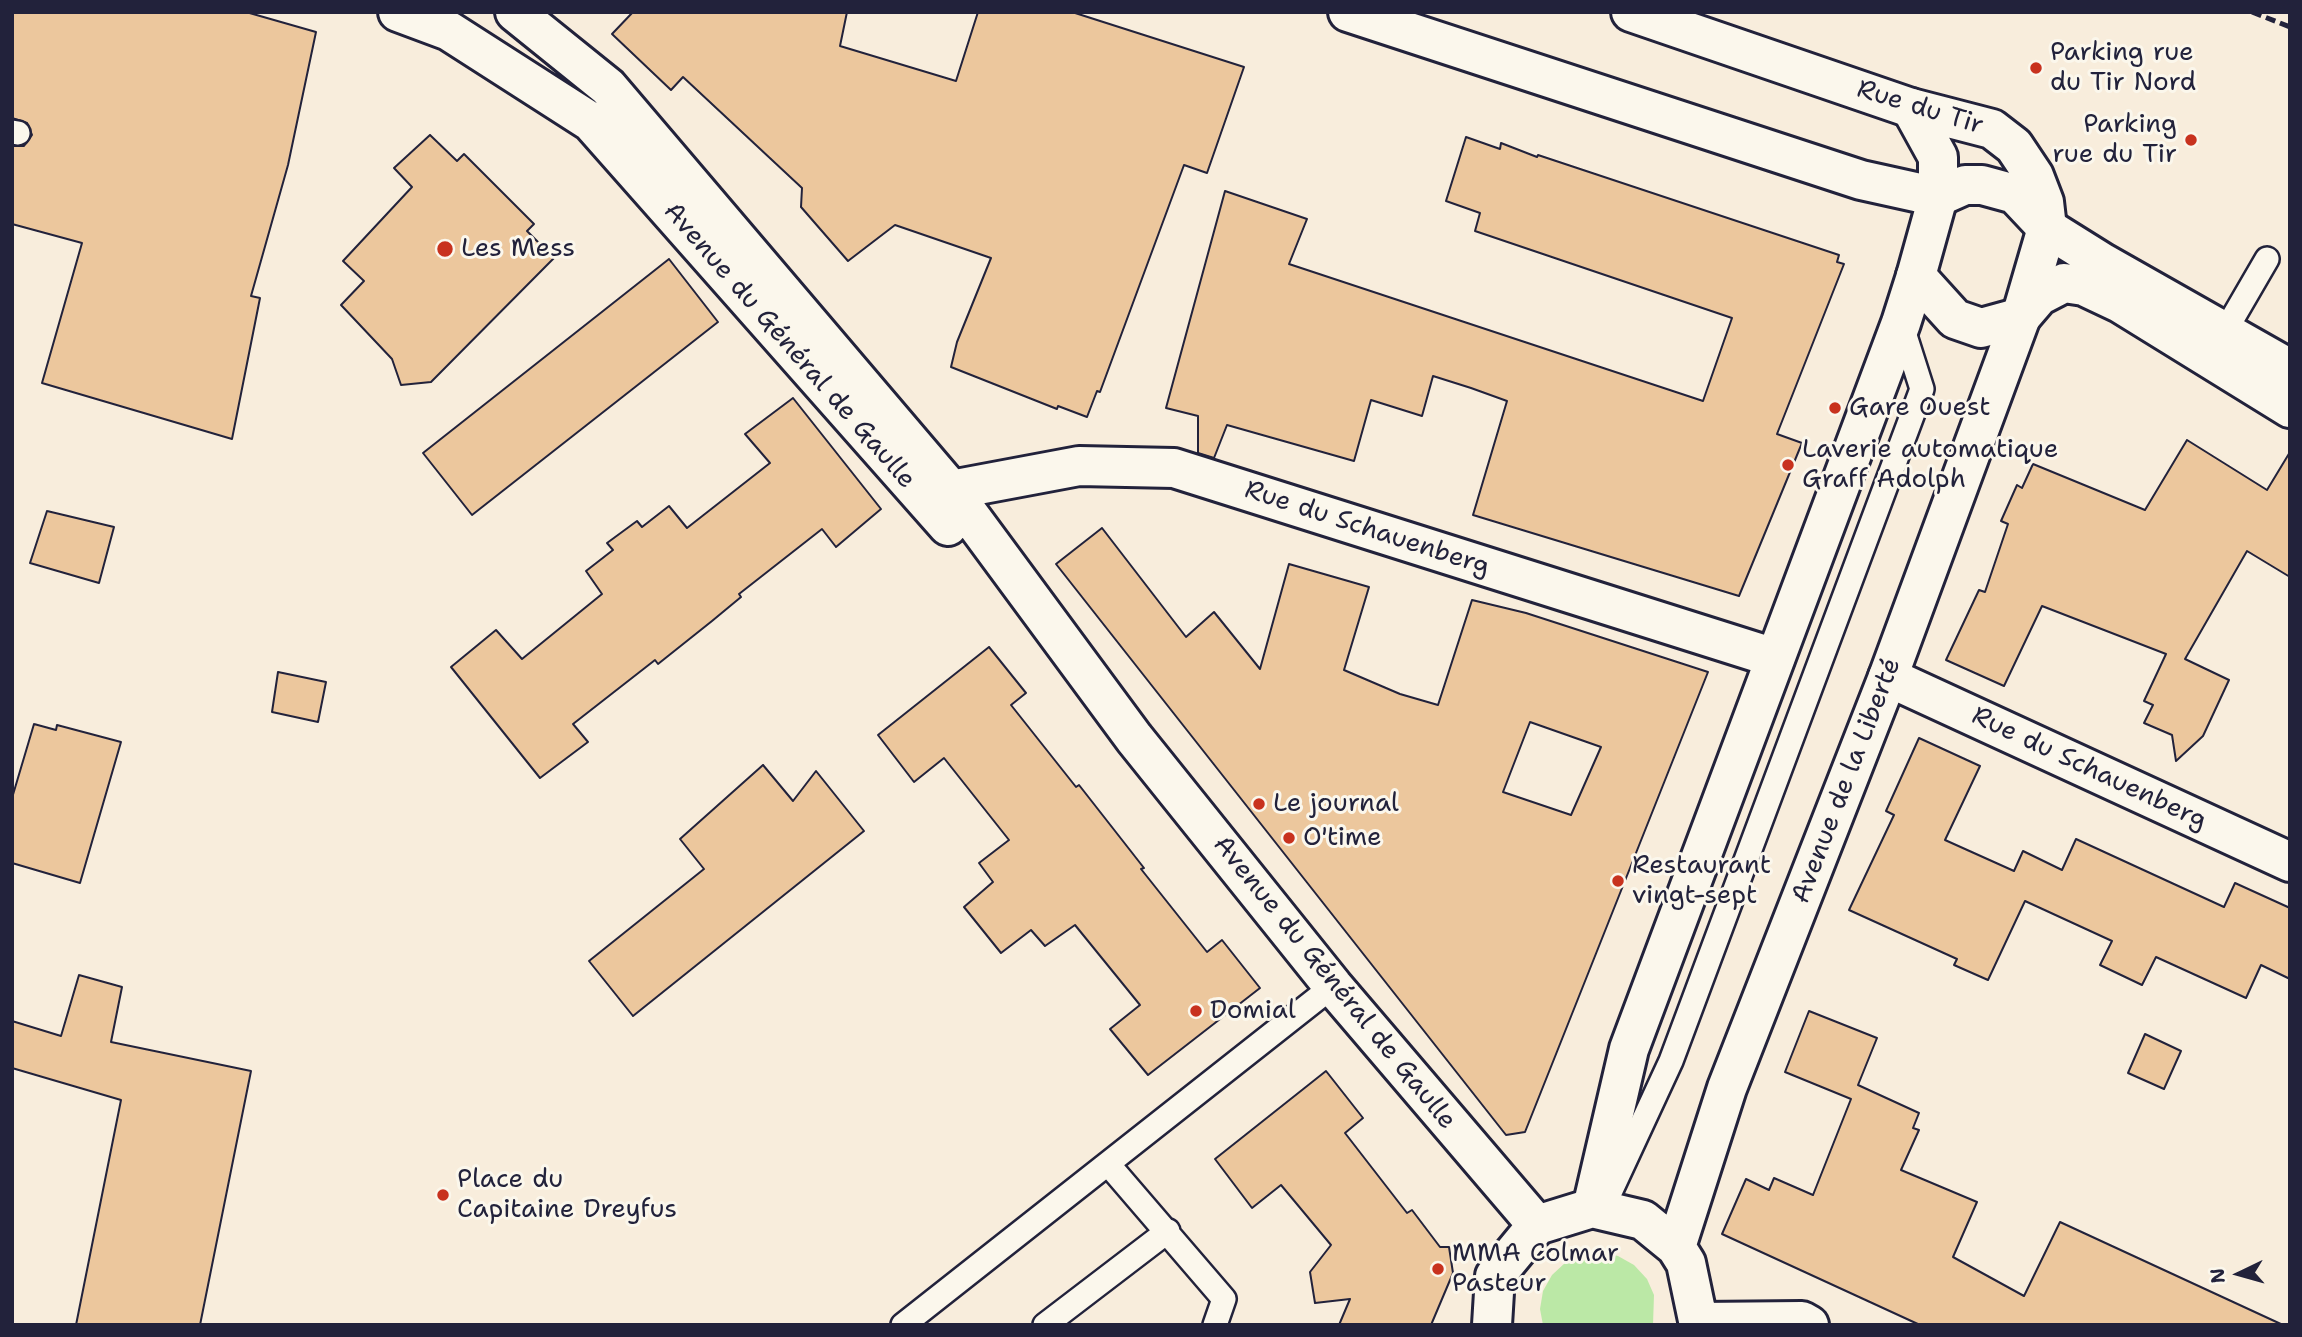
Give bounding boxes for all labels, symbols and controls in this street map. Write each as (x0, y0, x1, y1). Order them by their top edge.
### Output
place label: Parking rue du Tir Nord (2050, 37, 2196, 98)
marker: Parking rue du Tir Nord (2028, 60, 2044, 76)
street label: Rue du Tir (1853, 74, 1987, 142)
place label: Parking rue du Tir (2052, 109, 2177, 170)
marker: Parking rue du Tir (2183, 132, 2199, 148)
street label: Avenue du Général de Gaulle (656, 197, 922, 495)
place label: Les Mess (461, 233, 575, 265)
marker: Les Mess (435, 239, 455, 259)
place label: Gare Ouest (1849, 392, 1991, 424)
marker: Gare Ouest (1827, 400, 1843, 416)
place label: Laverie automatique Graff Adolph (1802, 434, 2058, 496)
marker: Laverie automatique Graff Adolph (1780, 457, 1796, 473)
street label: Rue du Schauenberg (1241, 475, 1493, 583)
street label: Avenue de la Liberté (1786, 654, 1908, 908)
street label: Rue du Schauenberg (1966, 701, 2212, 837)
place label: Le journal (1273, 788, 1399, 820)
marker: Le journal (1251, 796, 1267, 812)
place label: O'time (1303, 822, 1382, 854)
street label: Avenue du Général de Gaulle (1206, 830, 1462, 1136)
marker: O'time (1281, 830, 1297, 846)
place label: Restaurant vingt-sept (1632, 850, 1771, 912)
marker: Restaurant vingt-sept (1610, 873, 1626, 889)
place label: Domial (1210, 995, 1296, 1027)
marker: Domial (1188, 1003, 1204, 1019)
place label: Place du Capitaine Dreyfus (457, 1164, 677, 1226)
marker: Place du Capitaine Dreyfus (435, 1187, 451, 1203)
place label: MMA Colmar Pasteur (1452, 1238, 1619, 1300)
north arrow (2204, 1239, 2274, 1309)
marker: MMA Colmar Pasteur (1430, 1261, 1446, 1277)
text: N (2204, 1267, 2231, 1284)

